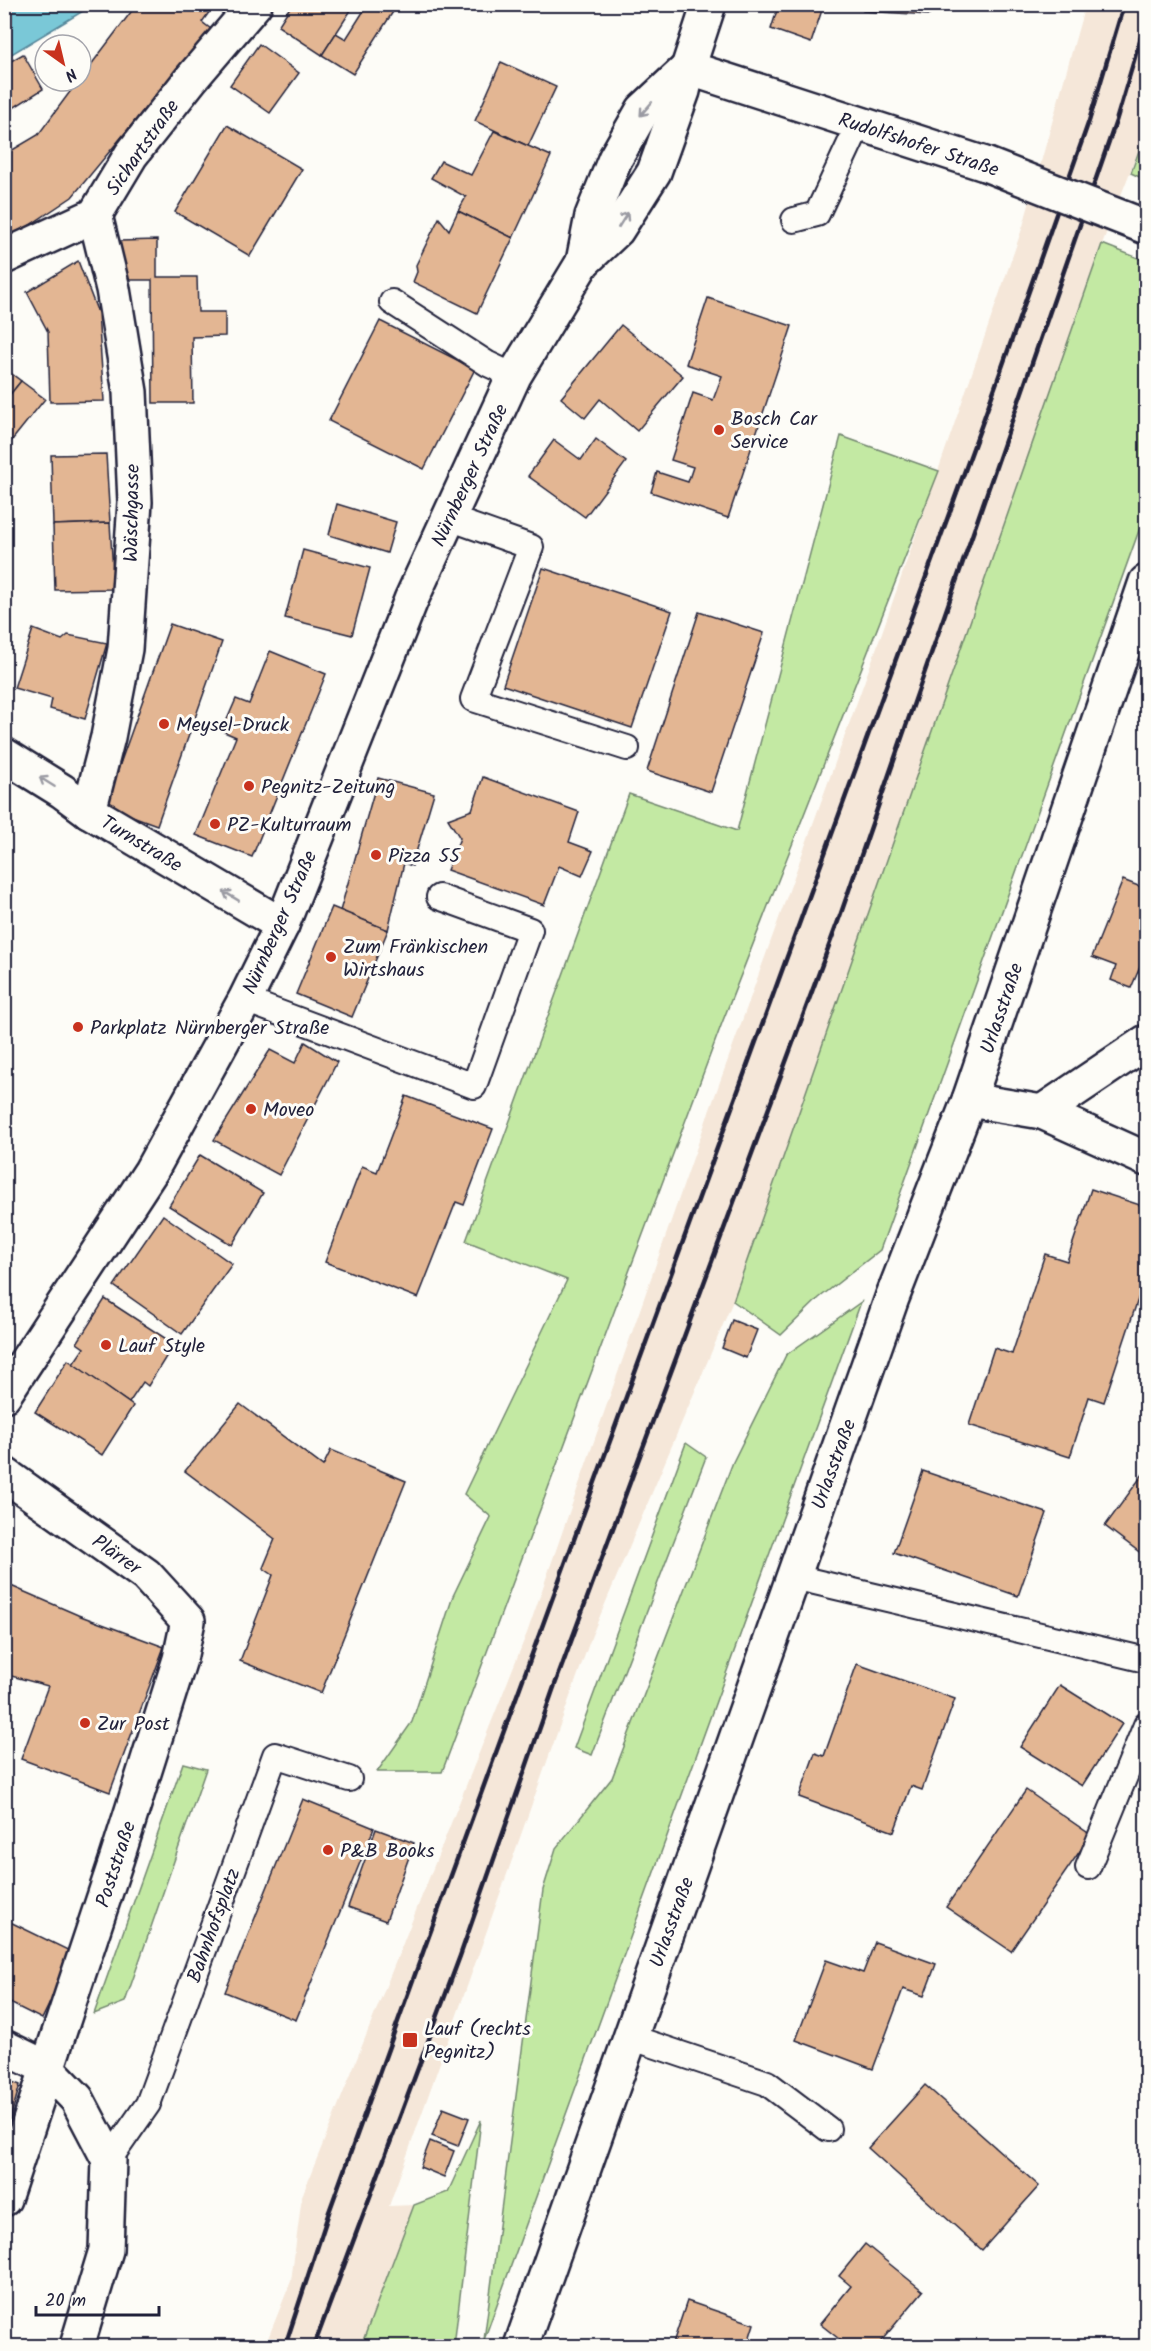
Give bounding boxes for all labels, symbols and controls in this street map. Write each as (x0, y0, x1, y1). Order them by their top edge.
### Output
north arrow (33, 33, 93, 93)
text: N (59, 61, 82, 87)
street label: Sichartstraße (98, 93, 189, 203)
one-way arrow (639, 101, 653, 116)
street label: Rudolfshofer Straße (834, 105, 1003, 187)
one-way arrow (618, 212, 630, 229)
street label: Nürnberger Straße (424, 399, 518, 553)
place label: Bosch Car Service (731, 404, 818, 459)
marker: Bosch Car Service (712, 423, 726, 437)
street label: Wäschgasse (116, 464, 150, 562)
place label: Meysel-Druck (176, 710, 290, 742)
marker: Meysel-Druck (157, 717, 171, 731)
place label: Pegnitz-Zeitung (261, 772, 395, 804)
one-way arrow (39, 776, 56, 788)
marker: Pegnitz-Zeitung (242, 779, 256, 793)
street label: Turnstraße (94, 808, 188, 882)
place label: PZ-Kulturraum (227, 810, 351, 842)
marker: PZ-Kulturraum (208, 817, 222, 831)
place label: Pizza 55 (388, 841, 461, 873)
street label: Nürnberger Straße (235, 846, 327, 1000)
marker: Pizza 55 (369, 848, 383, 862)
one-way arrow (222, 890, 239, 903)
place label: Zum Fränkischen Wirtshaus (343, 932, 488, 987)
marker: Zum Fränkischen Wirtshaus (324, 950, 338, 964)
street label: Urlasstraße (972, 959, 1033, 1058)
place label: Parkplatz Nürnberger Straße (90, 1013, 329, 1045)
marker: Parkplatz Nürnberger Straße (71, 1020, 85, 1034)
place label: Moveo (263, 1095, 314, 1127)
marker: Moveo (244, 1102, 258, 1116)
place label: Lauf Style (118, 1331, 205, 1363)
marker: Lauf Style (99, 1338, 113, 1352)
street label: Urlasstraße (804, 1415, 866, 1514)
street label: Plärrer (85, 1527, 148, 1585)
place label: Zur Post (97, 1709, 170, 1741)
marker: Zur Post (78, 1716, 92, 1730)
street label: Poststraße (88, 1817, 146, 1912)
place label: P&B Books (340, 1836, 435, 1868)
marker: P&B Books (321, 1843, 335, 1857)
street label: Bahnhofsplatz (179, 1864, 250, 1987)
street label: Urlasstraße (642, 1873, 704, 1972)
place label: Lauf (rechts Pegnitz) (424, 2014, 531, 2069)
marker: Lauf (rechts Pegnitz) (401, 2031, 419, 2049)
scale bar (36, 2279, 159, 2317)
text: 20 m (45, 2287, 86, 2316)

